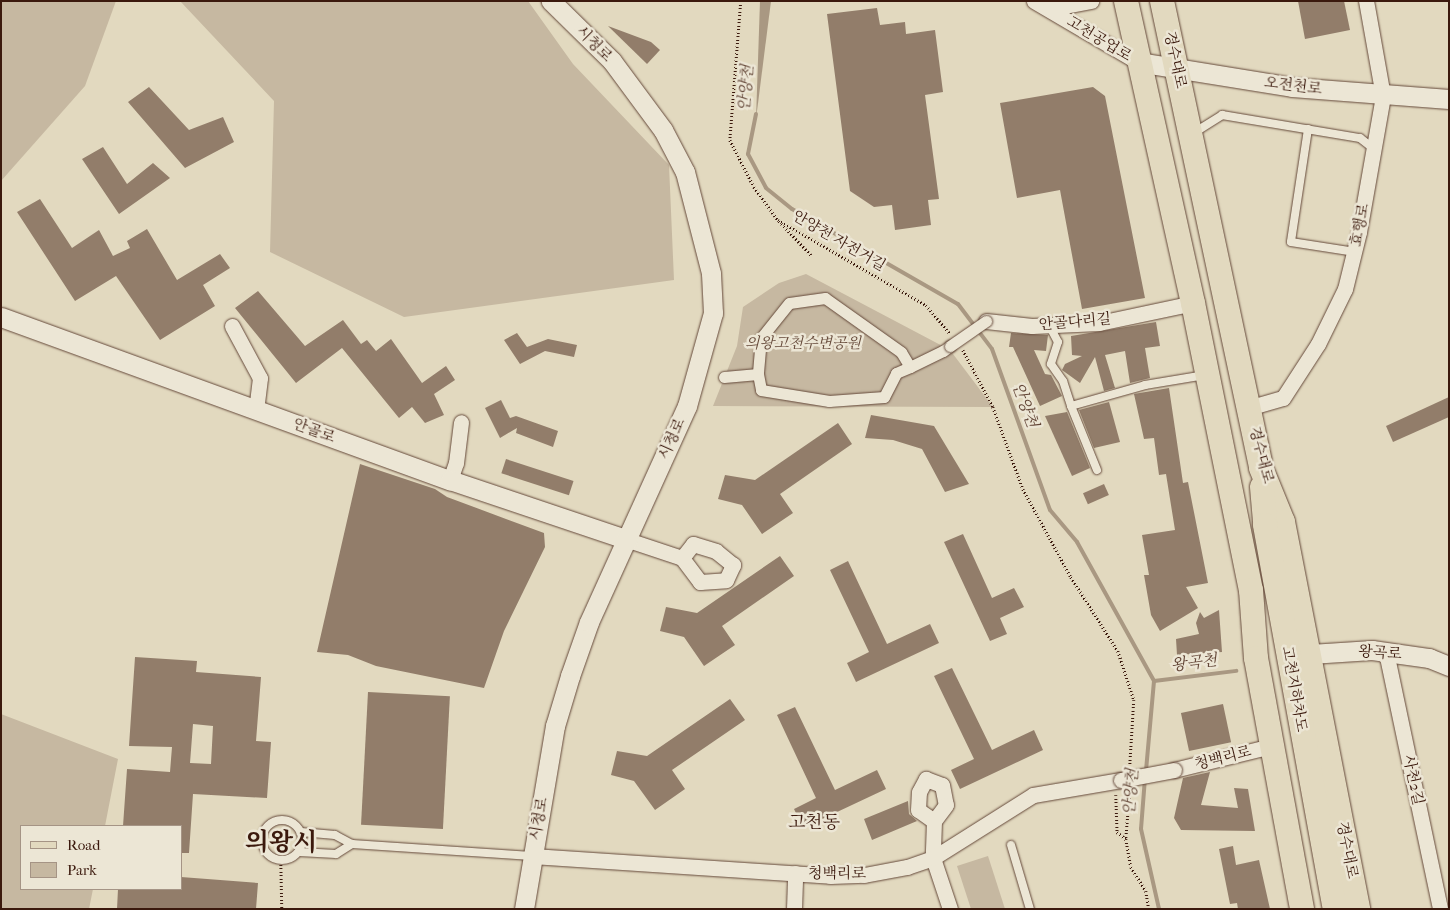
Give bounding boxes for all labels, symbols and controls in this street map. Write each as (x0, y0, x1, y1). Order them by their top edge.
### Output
street label: 고천공업로 (1063, 13, 1135, 65)
street label: 시청로 (572, 22, 616, 66)
street label: 경수대로 (1160, 30, 1190, 90)
water label: 안양천 (734, 64, 758, 112)
street label: 오전천로 (1263, 74, 1323, 98)
street label: 효행로 (1347, 202, 1373, 248)
street label: 안양천 자전거길 (789, 207, 889, 275)
street label: 안골다리길 (1038, 310, 1112, 334)
park label: 의왕고천수변공원 (745, 335, 861, 353)
water label: 안양천 (1008, 380, 1042, 430)
street label: 안골로 (290, 415, 338, 447)
street label: 시청로 (655, 415, 689, 463)
street label: 경수대로 (1245, 425, 1277, 485)
street label: 왕곡로 (1358, 643, 1402, 663)
street label: 고천지하차도 (1278, 645, 1310, 733)
water label: 왕곡천 (1170, 651, 1218, 675)
street label: 청백리로 (1193, 742, 1253, 774)
street label: 사천2길 (1399, 753, 1427, 807)
water label: 안양천 (1119, 768, 1143, 816)
street label: 시청로 (526, 796, 552, 842)
district label: 고천동 (788, 812, 840, 834)
street label: 경수대로 (1333, 820, 1361, 880)
legend (20, 825, 182, 890)
district label: 의왕시 (245, 827, 317, 857)
text: Road (67, 836, 100, 854)
text: Park (67, 861, 97, 879)
street label: 청백리로 (808, 865, 866, 883)

